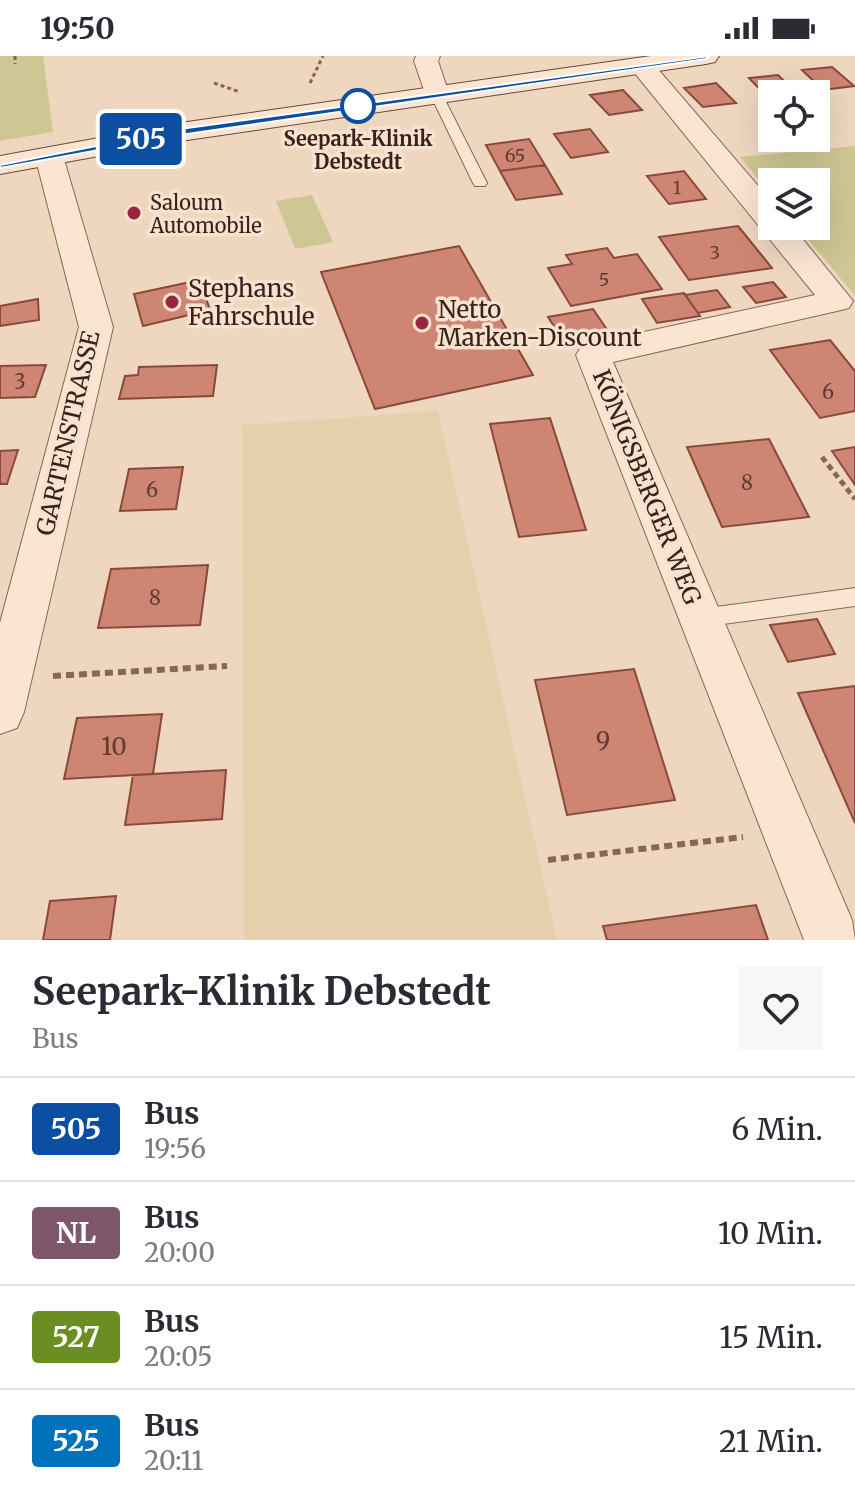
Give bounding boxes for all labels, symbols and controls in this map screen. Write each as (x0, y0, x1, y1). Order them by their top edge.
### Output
text: 19:50 (40, 9, 115, 47)
map controls (758, 80, 830, 240)
button: locate (758, 80, 830, 152)
marker: Seepark-Klinik Debstedt (341, 89, 375, 123)
line badge: 505 (95, 113, 187, 165)
text: 505 (116, 121, 166, 157)
place label: Seepark-Klinik Debstedt (284, 126, 432, 174)
house number: 65 (505, 144, 525, 167)
button: layers (758, 168, 830, 240)
house number: 1 (673, 176, 681, 199)
place label: Saloum Automobile (149, 190, 262, 238)
marker: Saloum Automobile (125, 204, 143, 222)
house number: 3 (710, 241, 720, 264)
house number: 5 (599, 268, 609, 291)
place label: Stephans Fahrschule (188, 273, 315, 332)
marker: Stephans Fahrschule (163, 293, 181, 311)
place label: Netto Marken-Discount (438, 294, 642, 353)
marker: Netto Marken-Discount (413, 314, 431, 332)
street label: GARTENSTRASSE (29, 327, 107, 538)
street label: KÖNIGSBERGER WEG (586, 365, 709, 610)
house number: 3 (14, 369, 26, 394)
house number: 6 (822, 379, 834, 404)
house number: 8 (741, 470, 753, 495)
house number: 6 (146, 477, 158, 502)
house number: 8 (149, 585, 161, 610)
house number: 9 (596, 725, 610, 756)
house number: 10 (101, 731, 127, 762)
button: heart (739, 966, 823, 1050)
text: Seepark-Klinik Debstedt (32, 968, 491, 1015)
text: Bus (32, 1022, 78, 1055)
text: Bus (144, 1094, 200, 1132)
text: 6 Min. (731, 1110, 823, 1148)
text: 505 (51, 1111, 101, 1147)
text: 19:56 (144, 1132, 206, 1165)
text: Bus (144, 1198, 200, 1236)
text: 10 Min. (718, 1214, 823, 1252)
text: NL (56, 1215, 96, 1251)
text: 20:00 (144, 1236, 215, 1269)
text: Bus (144, 1302, 200, 1340)
text: 15 Min. (719, 1318, 823, 1356)
text: 527 (52, 1319, 100, 1355)
text: 20:05 (144, 1340, 213, 1373)
text: Bus (144, 1406, 200, 1444)
text: 21 Min. (719, 1422, 823, 1460)
text: 525 (52, 1423, 100, 1459)
text: 20:11 (144, 1444, 203, 1477)

